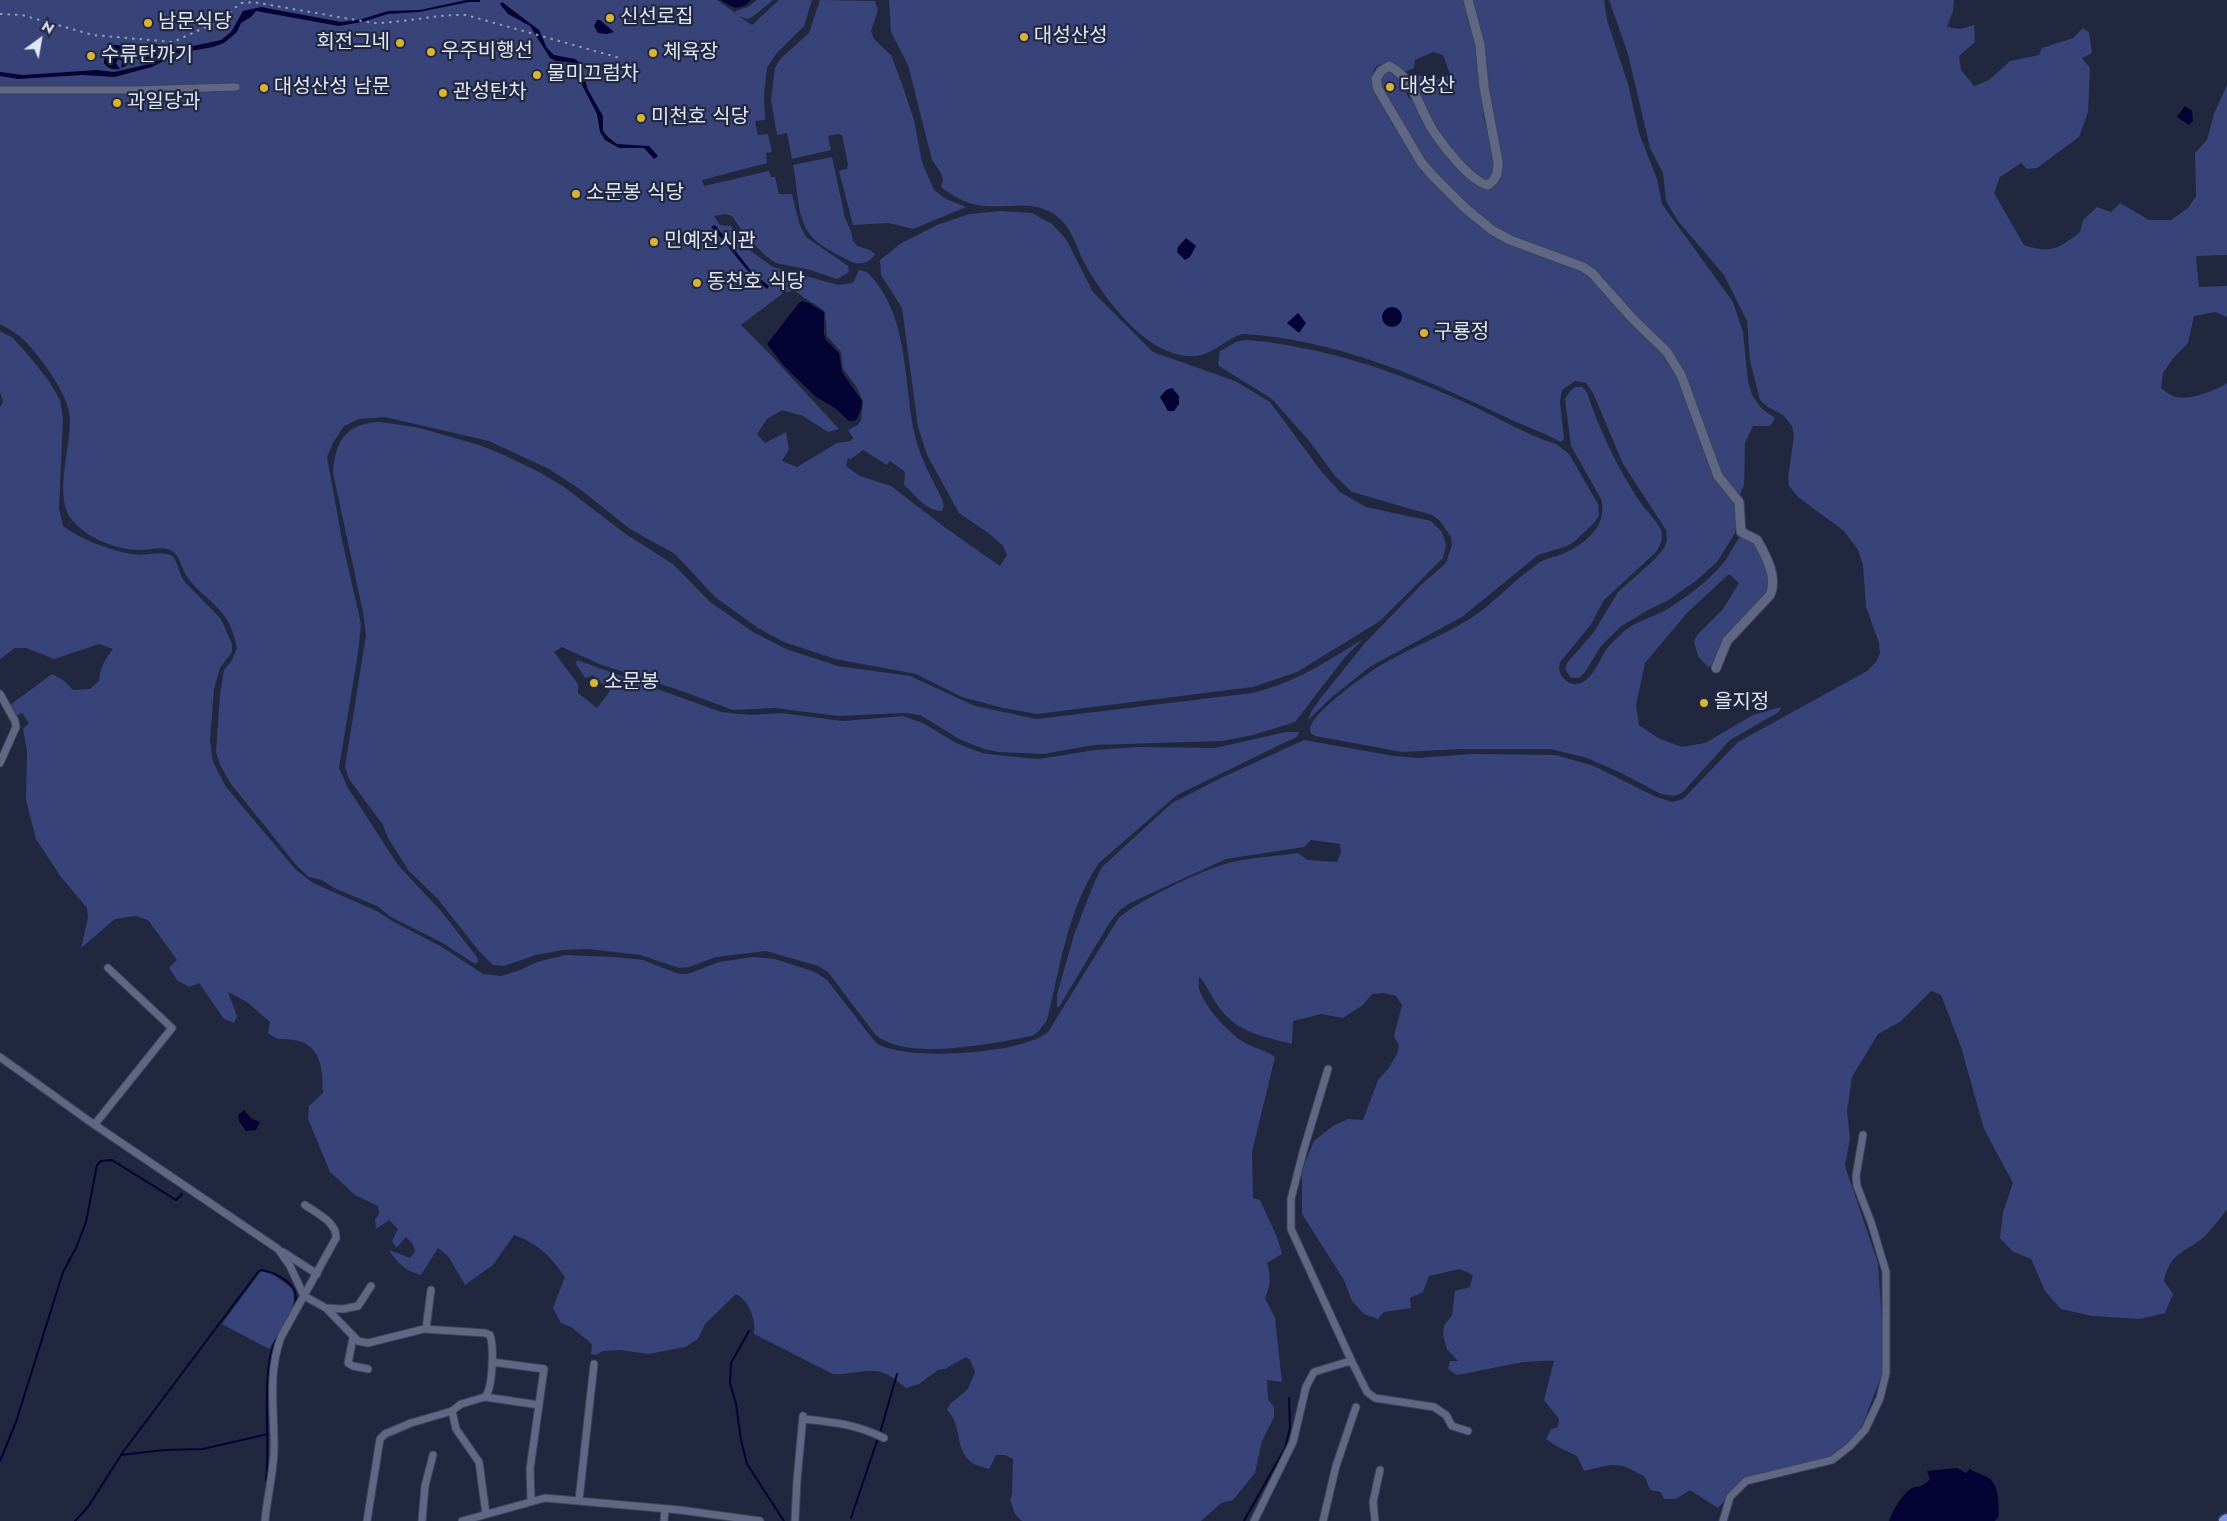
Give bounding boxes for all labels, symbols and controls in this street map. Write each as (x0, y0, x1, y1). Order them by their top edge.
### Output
place label: 신선로집 (620, 6, 694, 30)
place label: 남문식당 (158, 11, 232, 35)
marker: 신선로집 (604, 12, 616, 24)
north arrow (15, 15, 65, 65)
text: N (38, 16, 58, 39)
marker: 남문식당 (142, 17, 154, 29)
place label: 대성산성 (1034, 25, 1108, 49)
place label: 회전그네 (316, 31, 390, 55)
marker: 대성산성 (1018, 31, 1030, 43)
marker: 회전그네 (394, 37, 406, 49)
place label: 우주비행선 (441, 40, 533, 64)
place label: 체육장 (663, 41, 718, 65)
place label: 수류탄까기 (101, 44, 193, 68)
marker: 우주비행선 (425, 46, 437, 58)
marker: 체육장 (647, 47, 659, 59)
marker: 수류탄까기 (85, 50, 97, 62)
place label: 물미끄럼차 (547, 63, 639, 87)
marker: 물미끄럼차 (531, 69, 543, 81)
place label: 대성산 (1400, 75, 1455, 99)
place label: 대성산성 남문 (274, 76, 390, 100)
place label: 관성탄차 (453, 81, 527, 105)
marker: 대성산 (1384, 81, 1396, 93)
marker: 대성산성 남문 (258, 82, 270, 94)
marker: 관성탄차 (437, 87, 449, 99)
place label: 과일당과 (127, 91, 201, 115)
marker: 과일당과 (111, 97, 123, 109)
place label: 미천호 식당 (651, 106, 749, 130)
marker: 미천호 식당 (635, 112, 647, 124)
place label: 소문봉 식당 (586, 182, 684, 206)
marker: 소문봉 식당 (570, 188, 582, 200)
place label: 민예전시관 (664, 230, 756, 254)
marker: 민예전시관 (648, 236, 660, 248)
place label: 동천호 식당 (707, 271, 805, 295)
marker: 동천호 식당 (691, 277, 703, 289)
place label: 구룡정 (1434, 321, 1489, 345)
marker: 구룡정 (1418, 327, 1430, 339)
place label: 소문봉 (604, 671, 659, 695)
marker: 소문봉 (588, 677, 600, 689)
place label: 을지정 (1714, 691, 1769, 715)
marker: 을지정 (1698, 697, 1710, 709)

